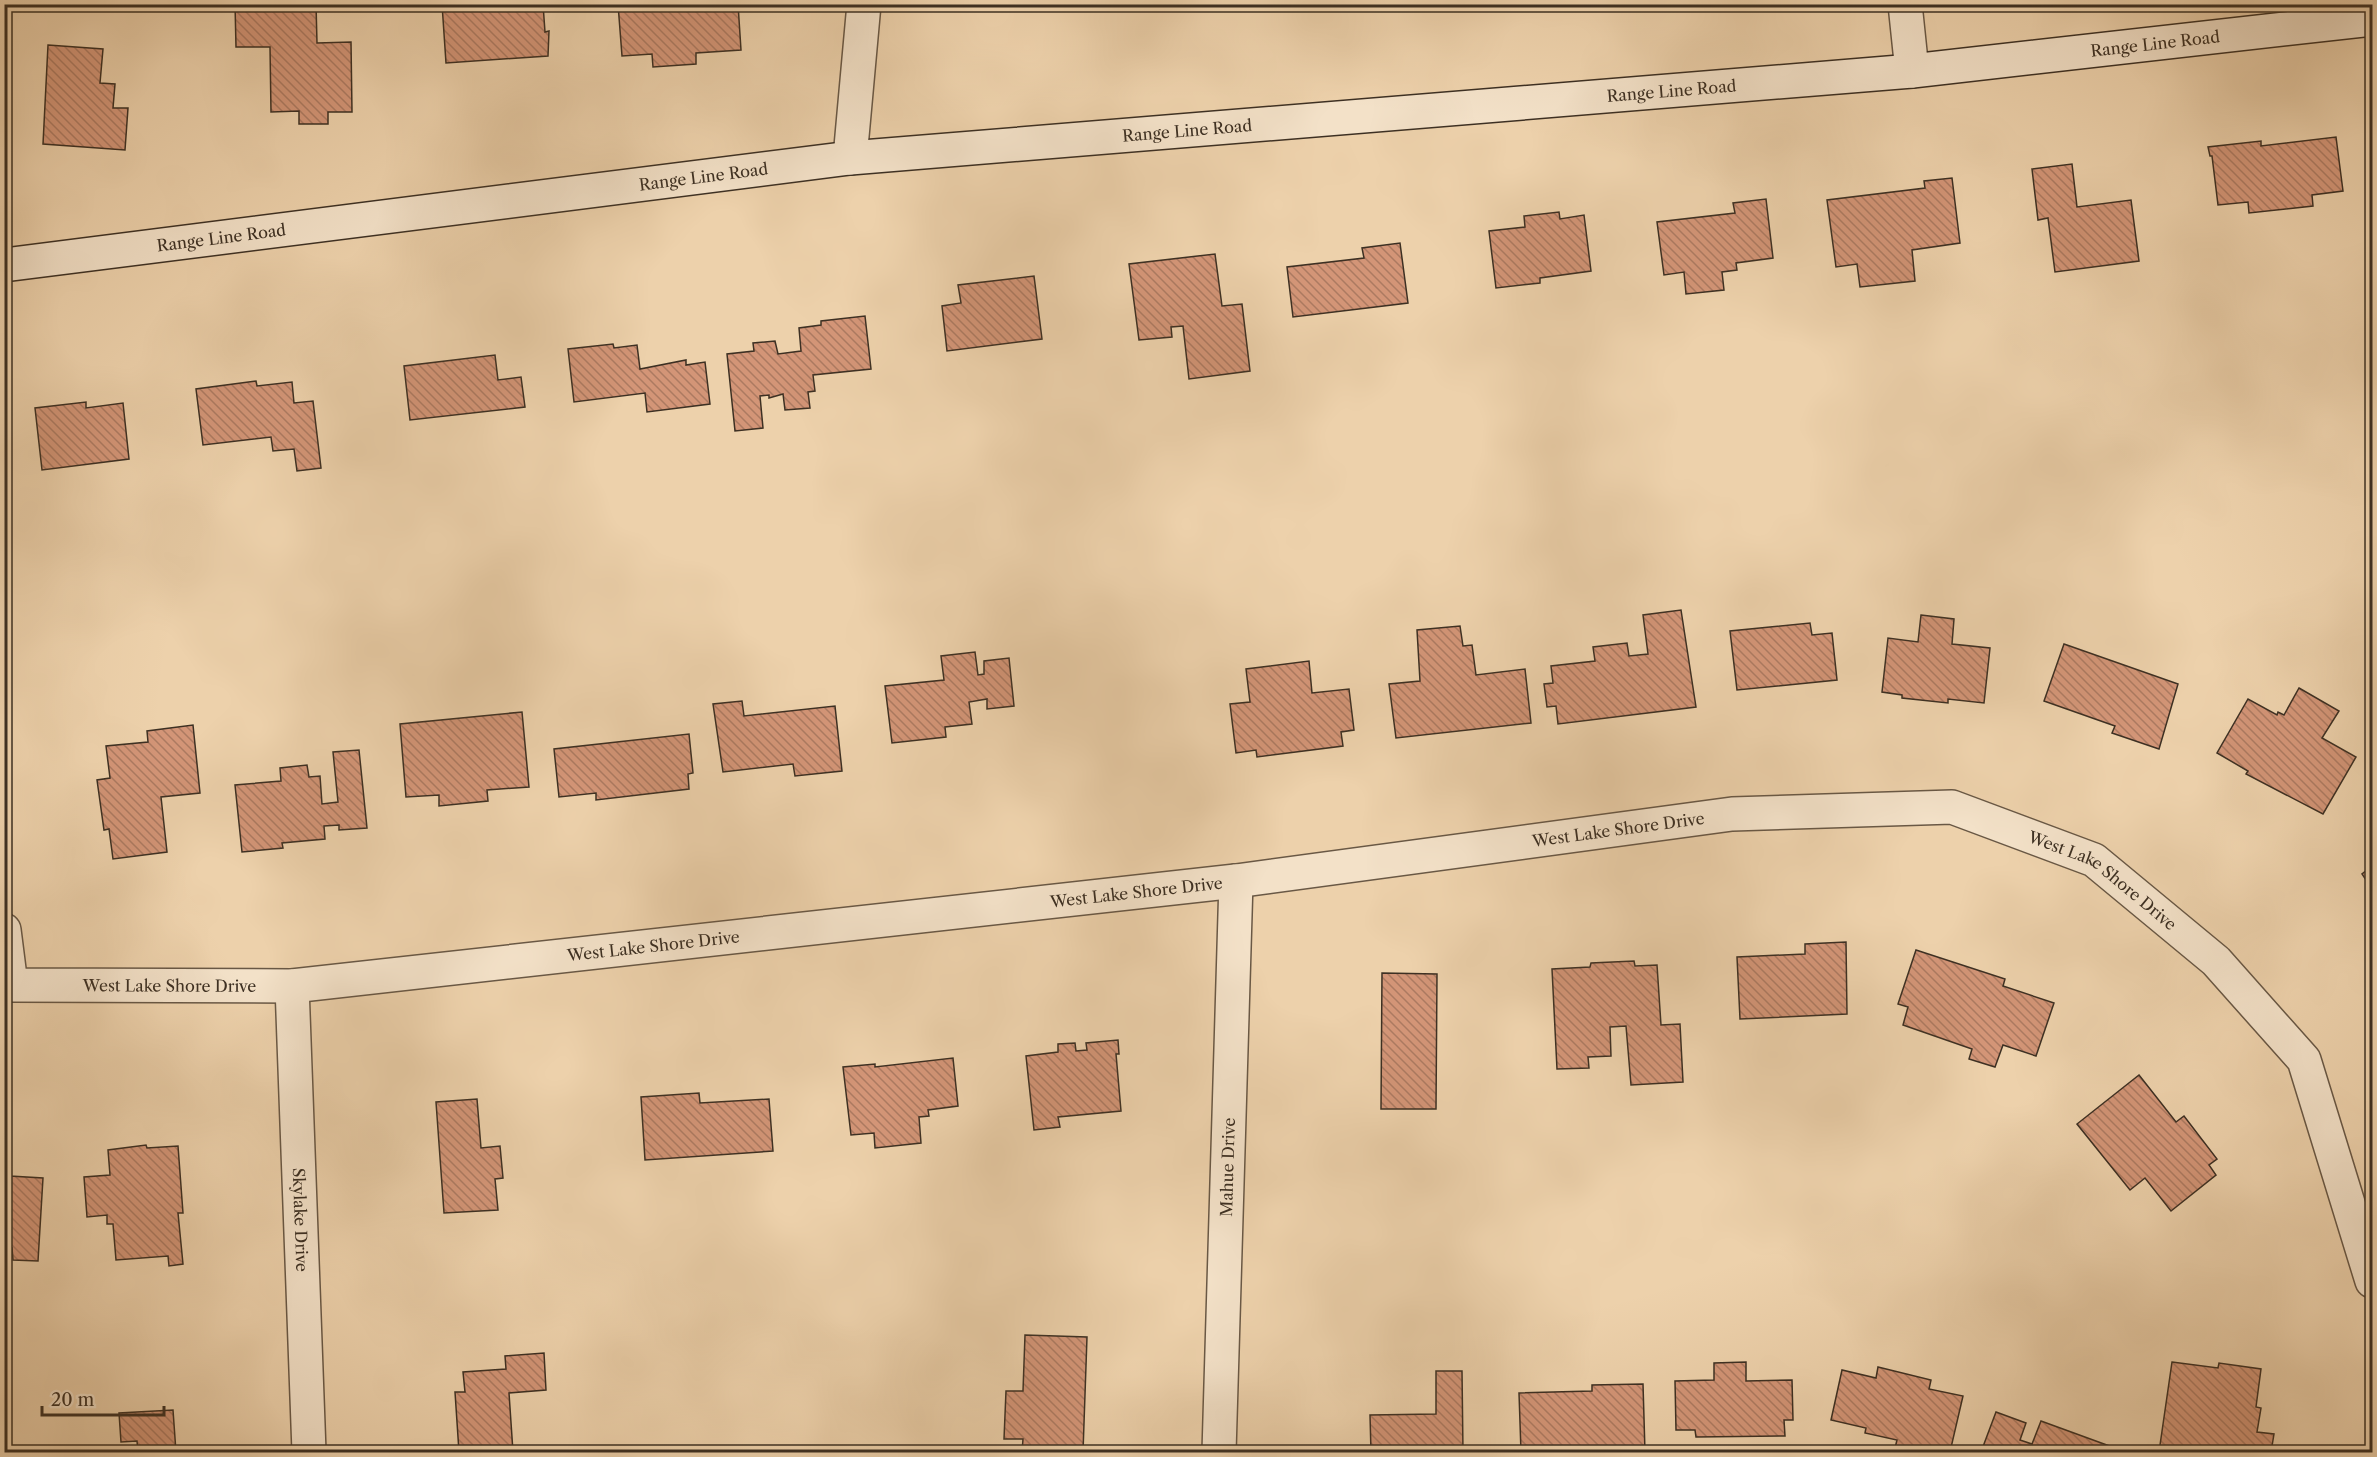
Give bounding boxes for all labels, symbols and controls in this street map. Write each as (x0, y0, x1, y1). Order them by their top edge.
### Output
street label: Range Line Road (2089, 26, 2221, 61)
street label: Range Line Road (1606, 75, 1737, 106)
street label: Range Line Road (1122, 115, 1253, 146)
street label: Range Line Road (638, 158, 769, 195)
street label: Range Line Road (156, 219, 287, 256)
street label: West Lake Shore Drive (1530, 808, 1706, 851)
street label: West Lake Shore Drive (2025, 826, 2181, 934)
street label: West Lake Shore Drive (1048, 873, 1224, 912)
street label: West Lake Shore Drive (565, 926, 741, 965)
street label: West Lake Shore Drive (82, 975, 256, 996)
street label: Mahue Drive (1216, 1117, 1239, 1217)
street label: Skylake Drive (289, 1167, 312, 1272)
scale bar (42, 1379, 164, 1417)
text: 20 m (51, 1389, 95, 1411)

